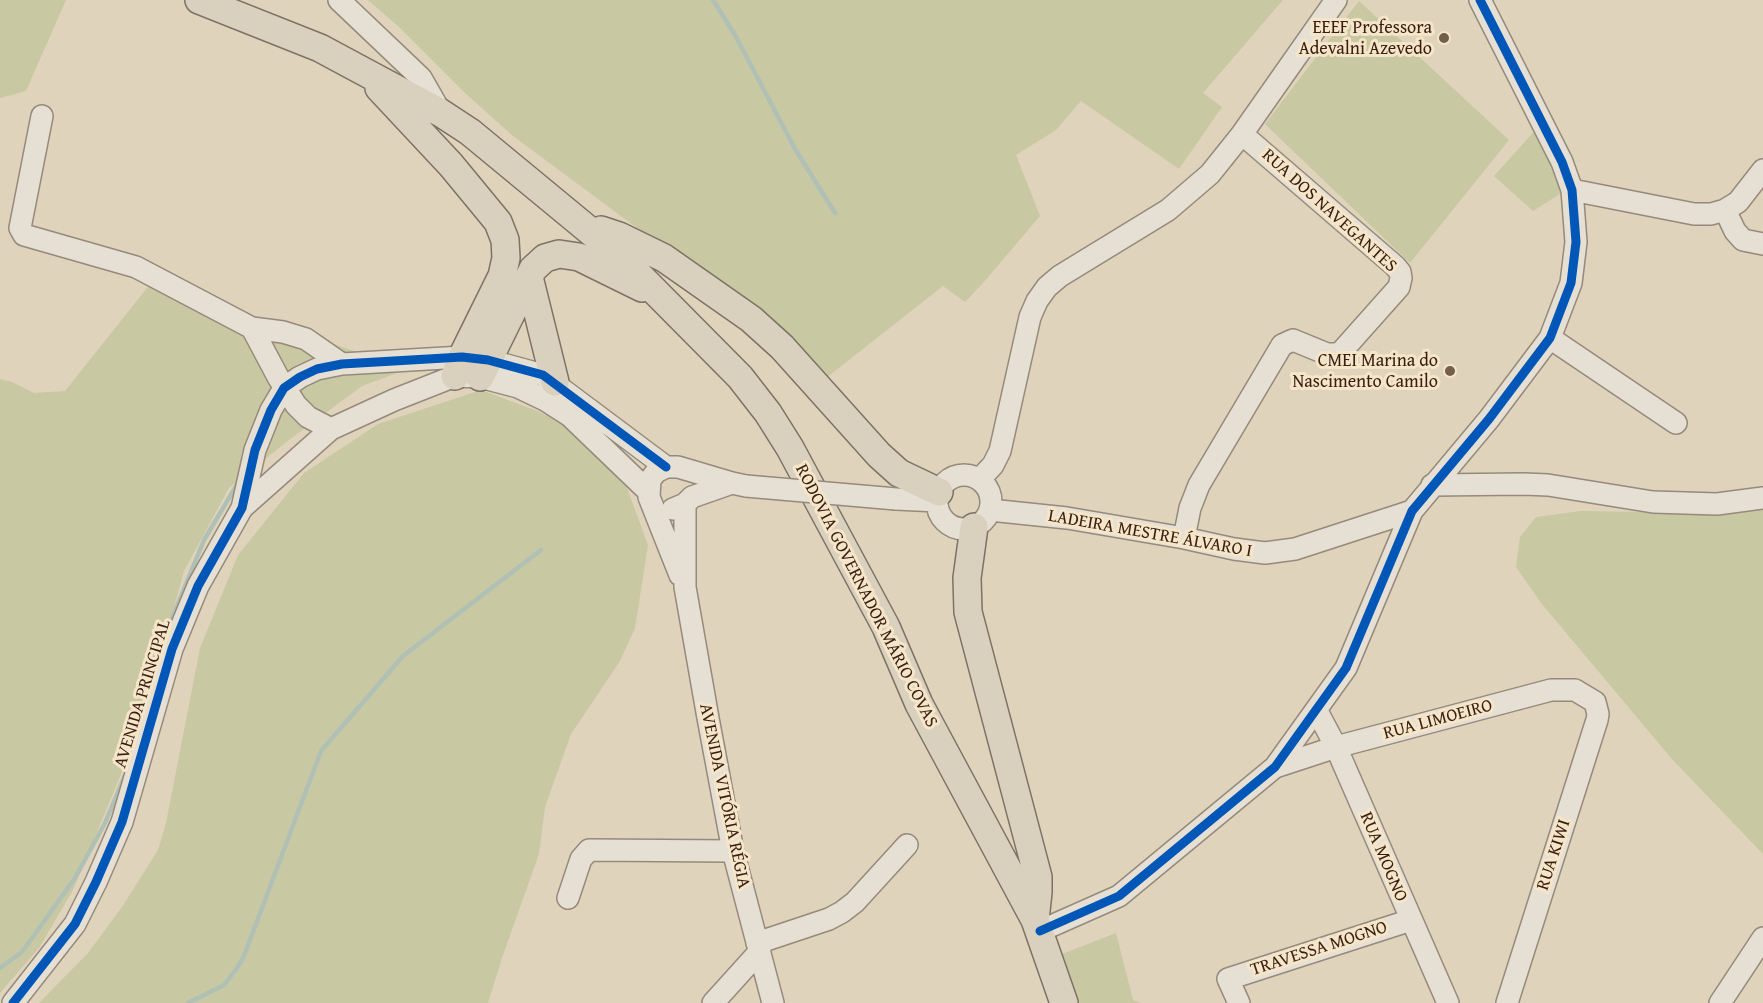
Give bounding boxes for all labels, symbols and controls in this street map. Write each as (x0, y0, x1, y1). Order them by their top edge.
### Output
place label: EEEF Professora Adevalni Azevedo (1299, 17, 1432, 60)
marker: EEEF Professora Adevalni Azevedo (1437, 31, 1451, 45)
street label: RUA DOS NAVEGANTES (1257, 145, 1401, 277)
place label: CMEI Marina do Nascimento Camilo (1292, 350, 1438, 392)
marker: CMEI Marina do Nascimento Camilo (1443, 364, 1457, 378)
street label: RODOVIA GOVERNADOR MÁRIO COVAS (790, 461, 942, 731)
street label: LADEIRA MESTRE ÁLVARO I (1046, 505, 1254, 563)
street label: AVENIDA PRINCIPAL (110, 617, 176, 771)
street label: RUA LIMOEIRO (1381, 695, 1495, 745)
street label: AVENIDA VITÓRIA RÉGIA (694, 701, 754, 891)
street label: RUA MOGNO (1354, 809, 1412, 905)
street label: RUA KIWI (1532, 817, 1576, 893)
street label: TRAVESSA MOGNO (1248, 917, 1390, 981)

